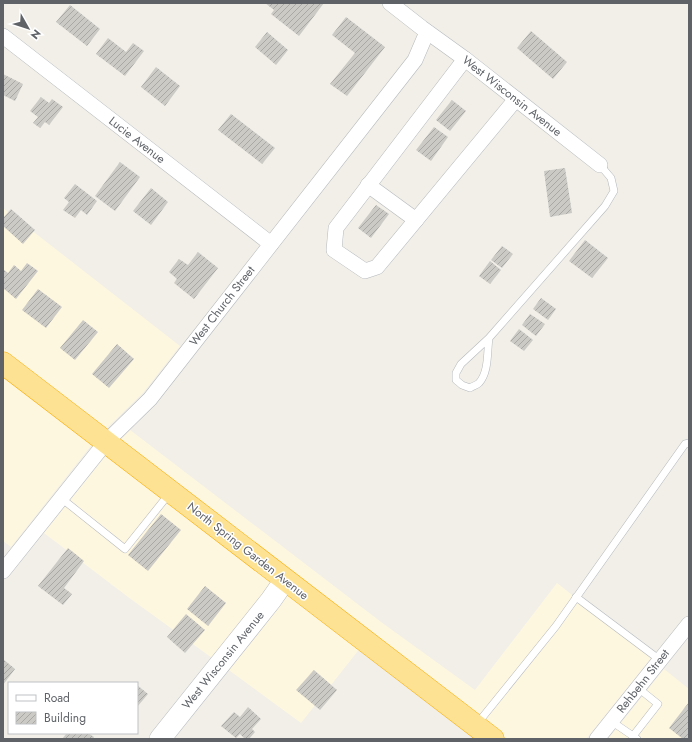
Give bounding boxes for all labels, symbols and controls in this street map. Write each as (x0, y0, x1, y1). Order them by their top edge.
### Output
north arrow (8, 8, 48, 48)
text: N (27, 26, 45, 43)
street label: West Wisconsin Avenue (458, 51, 566, 141)
street label: Lucie Avenue (105, 112, 169, 168)
street label: West Church Street (185, 262, 259, 350)
street label: North Spring Garden Avenue (183, 498, 313, 604)
street label: West Wisconsin Avenue (178, 607, 268, 713)
street label: Rehbehn Street (612, 645, 674, 717)
legend (8, 682, 138, 734)
text: Road (44, 689, 70, 707)
text: Building (44, 709, 86, 727)

